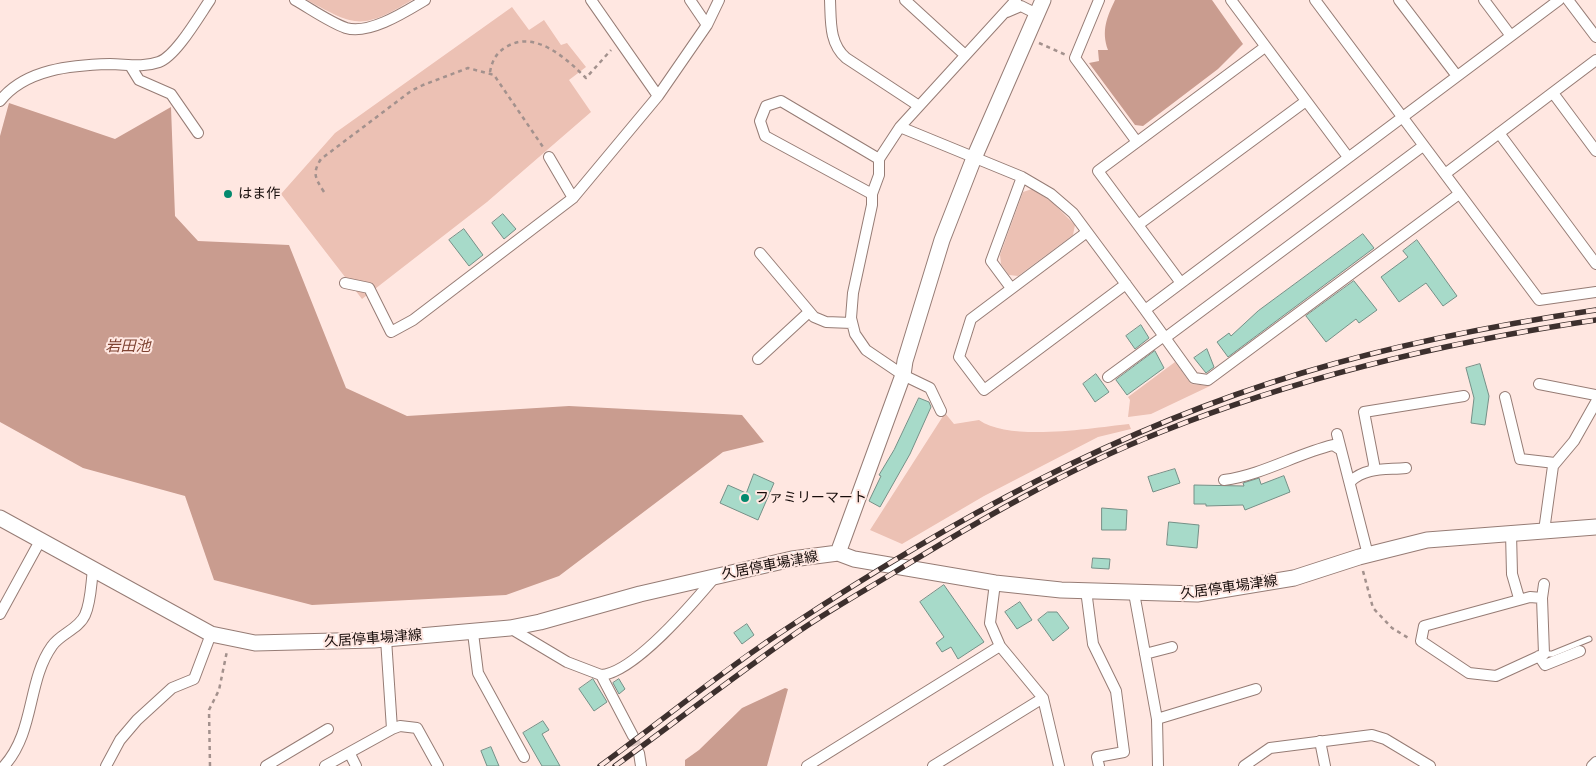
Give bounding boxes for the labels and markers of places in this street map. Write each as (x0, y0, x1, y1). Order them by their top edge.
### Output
place label: はま作 (238, 186, 280, 202)
marker: はま作 (222, 188, 234, 200)
place label: ファミリーマート (755, 490, 867, 506)
marker: ファミリーマート (739, 492, 751, 504)

